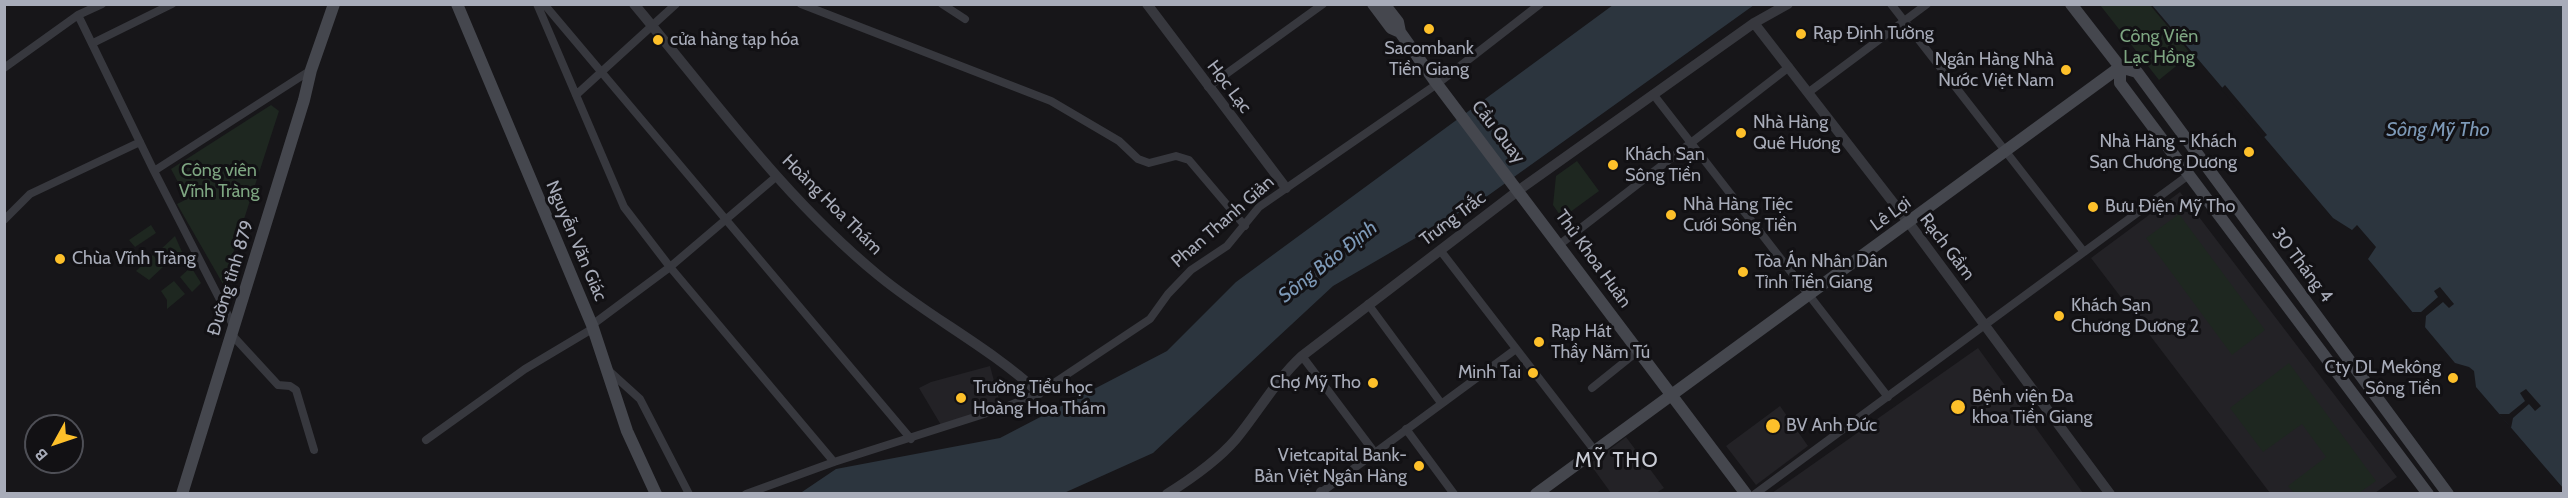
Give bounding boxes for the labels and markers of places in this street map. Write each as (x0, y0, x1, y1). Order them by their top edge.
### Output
marker: Sacombank Tiền Giang (1422, 22, 1436, 36)
place label: Rạp Định Tường (1813, 23, 1934, 45)
marker: Rạp Định Tường (1794, 27, 1808, 41)
place label: cửa hàng tạp hóa (670, 29, 799, 51)
marker: cửa hàng tạp hóa (651, 33, 665, 47)
place label: Sacombank Tiền Giang (1384, 38, 1474, 80)
place label: Ngân Hàng Nhà Nước Việt Nam (1935, 49, 2054, 92)
marker: Ngân Hàng Nhà Nước Việt Nam (2059, 63, 2073, 77)
place label: Nhà Hàng Quê Hương (1753, 112, 1840, 154)
marker: Nhà Hàng Quê Hương (1734, 126, 1748, 140)
place label: Nhà Hàng - Khách Sạn Chương Dương (2089, 131, 2237, 174)
place label: Khách Sạn Sông Tiền (1625, 144, 1705, 186)
marker: Nhà Hàng - Khách Sạn Chương Dương (2242, 145, 2256, 159)
marker: Khách Sạn Sông Tiền (1606, 158, 1620, 172)
place label: Nhà Hàng Tiệc Cưới Sông Tiền (1683, 194, 1797, 236)
place label: Bưu Điện Mỹ Tho (2105, 196, 2235, 218)
marker: Bưu Điện Mỹ Tho (2086, 200, 2100, 214)
marker: Nhà Hàng Tiệc Cưới Sông Tiền (1664, 208, 1678, 222)
place label: Chùa Vĩnh Tràng (72, 248, 196, 270)
place label: Tòa Án Nhân Dân Tỉnh Tiền Giang (1755, 251, 1888, 294)
marker: Chùa Vĩnh Tràng (53, 252, 67, 266)
marker: Tòa Án Nhân Dân Tỉnh Tiền Giang (1736, 265, 1750, 279)
place label: Khách Sạn Chương Dương 2 (2071, 295, 2199, 338)
marker: Khách Sạn Chương Dương 2 (2052, 309, 2066, 323)
place label: Rạp Hát Thầy Năm Tú (1551, 321, 1650, 364)
marker: Rạp Hát Thầy Năm Tú (1532, 335, 1546, 349)
place label: Cty DL Mekông Sông Tiền (2324, 357, 2441, 400)
place label: Minh Tai (1458, 362, 1521, 384)
marker: Minh Tai (1526, 366, 1540, 380)
marker: Cty DL Mekông Sông Tiền (2446, 371, 2460, 385)
place label: Chợ Mỹ Tho (1270, 372, 1361, 394)
marker: Chợ Mỹ Tho (1366, 376, 1380, 390)
place label: Trường Tiểu học Hoàng Hoa Thám (973, 377, 1106, 420)
place label: Bệnh viện Đa khoa Tiền Giang (1972, 386, 2092, 428)
marker: Trường Tiểu học Hoàng Hoa Thám (954, 391, 968, 405)
marker: Bệnh viện Đa khoa Tiền Giang (1949, 398, 1967, 416)
place label: BV Anh Đức (1786, 415, 1877, 437)
marker: BV Anh Đức (1764, 417, 1782, 435)
place label: Vietcapital Bank- Bản Việt Ngân Hàng (1254, 445, 1407, 488)
marker: Vietcapital Bank- Bản Việt Ngân Hàng (1412, 459, 1426, 473)

